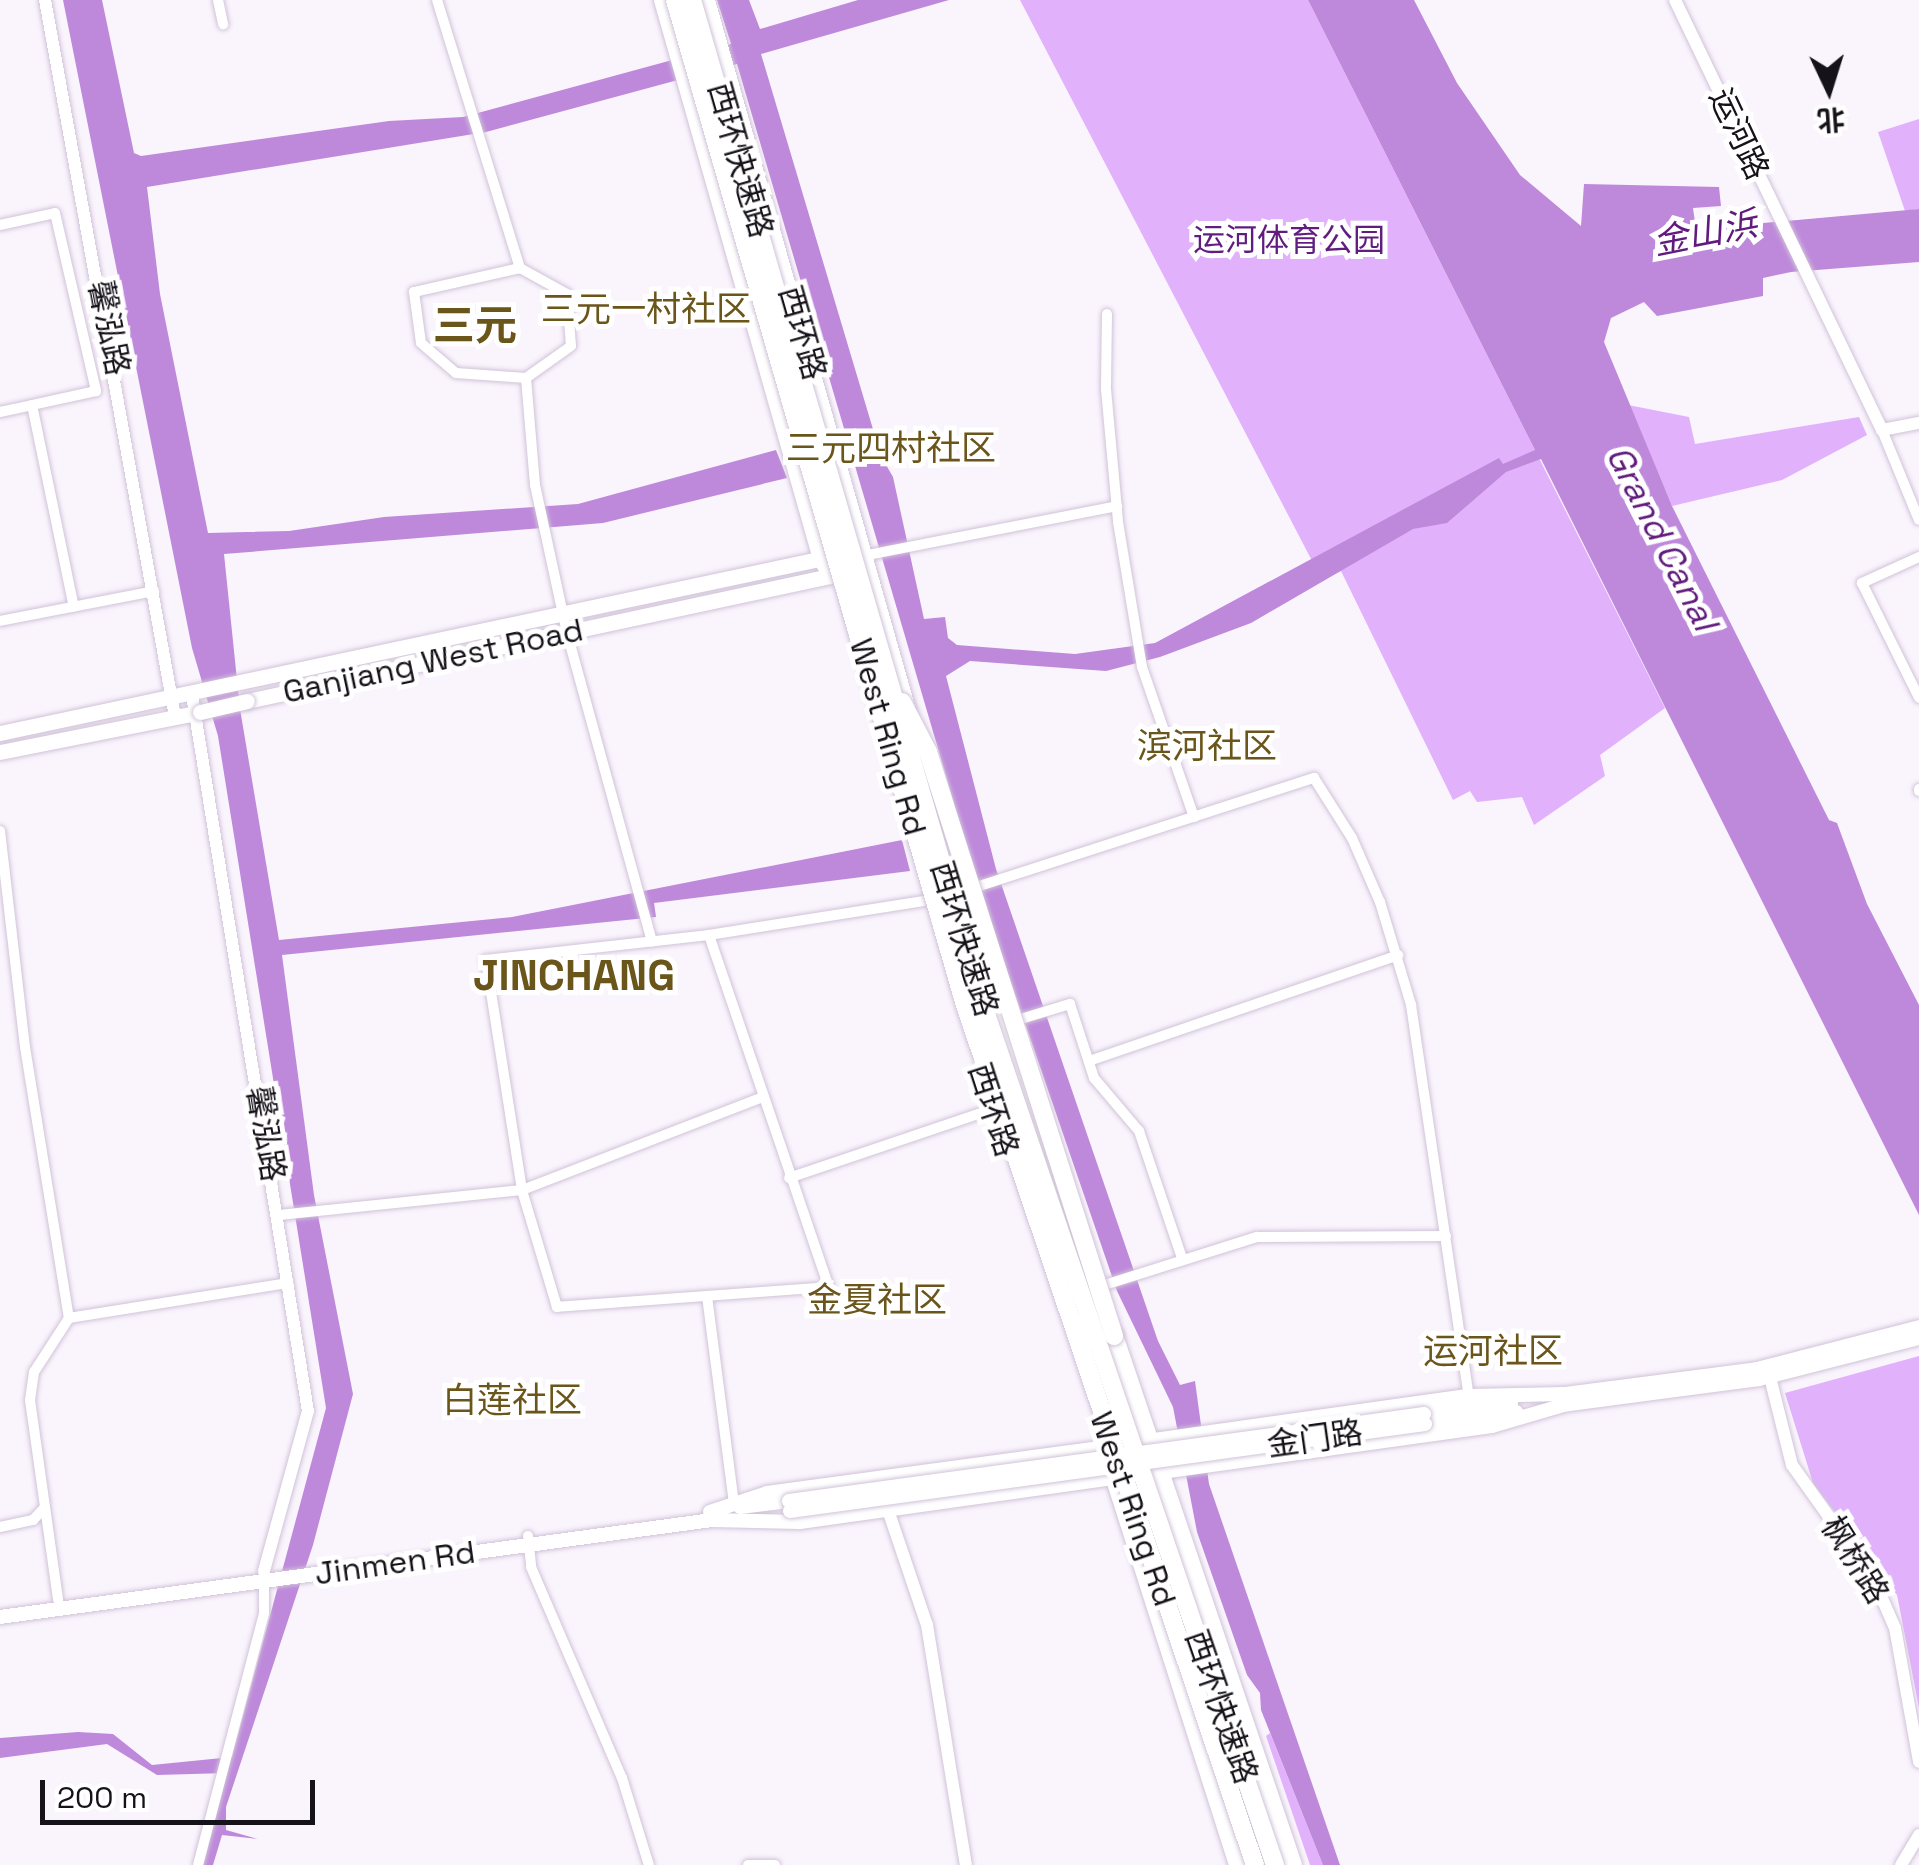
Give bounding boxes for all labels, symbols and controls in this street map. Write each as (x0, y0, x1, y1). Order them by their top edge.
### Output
north arrow (1779, 40, 1879, 140)
street label: 西环快速路 (699, 78, 781, 242)
street label: 运河路 (1701, 82, 1777, 186)
text: 北 (1816, 101, 1846, 139)
water label: 金山浜 (1649, 202, 1761, 264)
park label: 运河体育公园 (1193, 221, 1385, 259)
street label: 馨泓路 (81, 277, 137, 379)
street label: 西环路 (770, 282, 834, 384)
district label: 三元一村社区 (541, 288, 751, 330)
district label: 三元 (433, 301, 517, 351)
district label: 三元四村社区 (786, 427, 996, 469)
water label: Grand Canal (1598, 439, 1726, 637)
street label: Ganjiang West Road (279, 610, 587, 712)
street label: West Ring Rd (842, 634, 934, 840)
district label: 滨河社区 (1137, 725, 1277, 767)
street label: 西环快速路 (922, 857, 1006, 1021)
district label: JINCHANG (463, 951, 685, 1001)
street label: 西环路 (960, 1058, 1026, 1162)
street label: 馨泓路 (240, 1084, 292, 1184)
district label: 金夏社区 (807, 1279, 947, 1321)
district label: 运河社区 (1423, 1330, 1563, 1372)
district label: 白莲社区 (442, 1379, 582, 1421)
street label: West Ring Rd (1082, 1407, 1184, 1611)
street label: 金门路 (1265, 1413, 1365, 1465)
street label: 枫桥路 (1813, 1509, 1897, 1611)
street label: Jinmen Rd (312, 1533, 478, 1593)
street label: 西环快速路 (1177, 1625, 1265, 1789)
scale bar (45, 1760, 320, 1822)
text: 200 m (57, 1778, 147, 1817)

